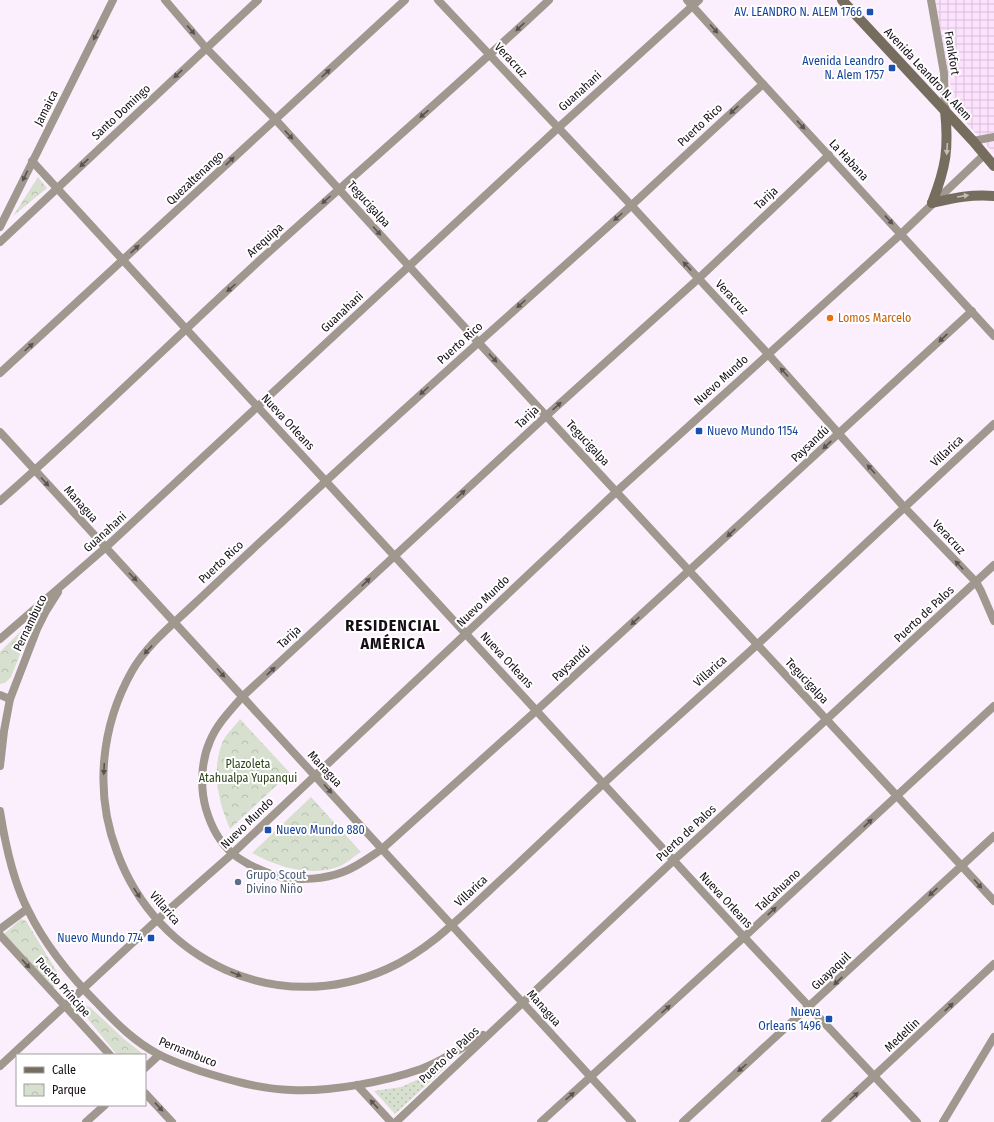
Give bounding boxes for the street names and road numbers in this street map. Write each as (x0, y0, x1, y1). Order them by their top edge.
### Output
street label: Avenida Leandro N. Alem (881, 25, 975, 123)
street label: Frankfort (942, 30, 962, 76)
street label: Veracruz (492, 40, 531, 80)
street label: Guanahani (556, 68, 604, 114)
street label: Santo Domingo (89, 81, 153, 143)
street label: Jamaica (31, 88, 61, 128)
street label: Puerto Rico (675, 101, 725, 149)
street label: La Habana (826, 136, 872, 184)
street label: Quezaltenango (163, 148, 227, 208)
street label: Tegucigalpa (345, 178, 393, 230)
street label: Tarija (751, 184, 781, 212)
street label: Arequipa (244, 220, 286, 260)
street label: Veracruz (713, 277, 752, 317)
street label: Guanahani (318, 289, 366, 335)
street label: Puerto Rico (434, 319, 486, 367)
street label: Nuevo Mundo (691, 352, 751, 408)
street label: Nueva Orleans (259, 391, 317, 453)
street label: Tarija (512, 403, 542, 431)
street label: Tegucigalpa (563, 417, 613, 469)
street label: Paysandú (788, 423, 832, 465)
street label: Villarica (928, 432, 966, 470)
street label: Managua (61, 483, 101, 525)
street label: Guanahani (81, 509, 129, 555)
street label: Veracruz (930, 517, 969, 557)
street label: Puerto Rico (196, 538, 246, 586)
street label: Nuevo Mundo (454, 572, 512, 630)
street label: Puerto de Palos (891, 583, 957, 645)
street label: Pernambuco (10, 592, 50, 654)
street label: Tarija (274, 623, 304, 651)
street label: Nueva Orleans (478, 629, 536, 691)
street label: Paysandú (549, 642, 593, 684)
street label: Villarica (691, 653, 729, 689)
street label: Tegucigalpa (782, 655, 832, 707)
street label: Managua (305, 748, 345, 790)
street label: Nuevo Mundo (218, 794, 276, 852)
street label: Puerto de Palos (653, 802, 719, 864)
street label: Talcahuano (753, 866, 803, 914)
street label: Nueva Orleans (697, 869, 755, 931)
street label: Villarica (452, 872, 490, 910)
street label: Villarica (147, 889, 183, 928)
street label: Guayaquil (808, 949, 854, 993)
street label: Puerto Príncipe (33, 954, 93, 1020)
street label: Managua (524, 987, 564, 1029)
street label: Medellin (882, 1015, 922, 1055)
street label: Puerto de Palos (416, 1024, 482, 1086)
street label: Pernambuco (157, 1034, 219, 1070)

